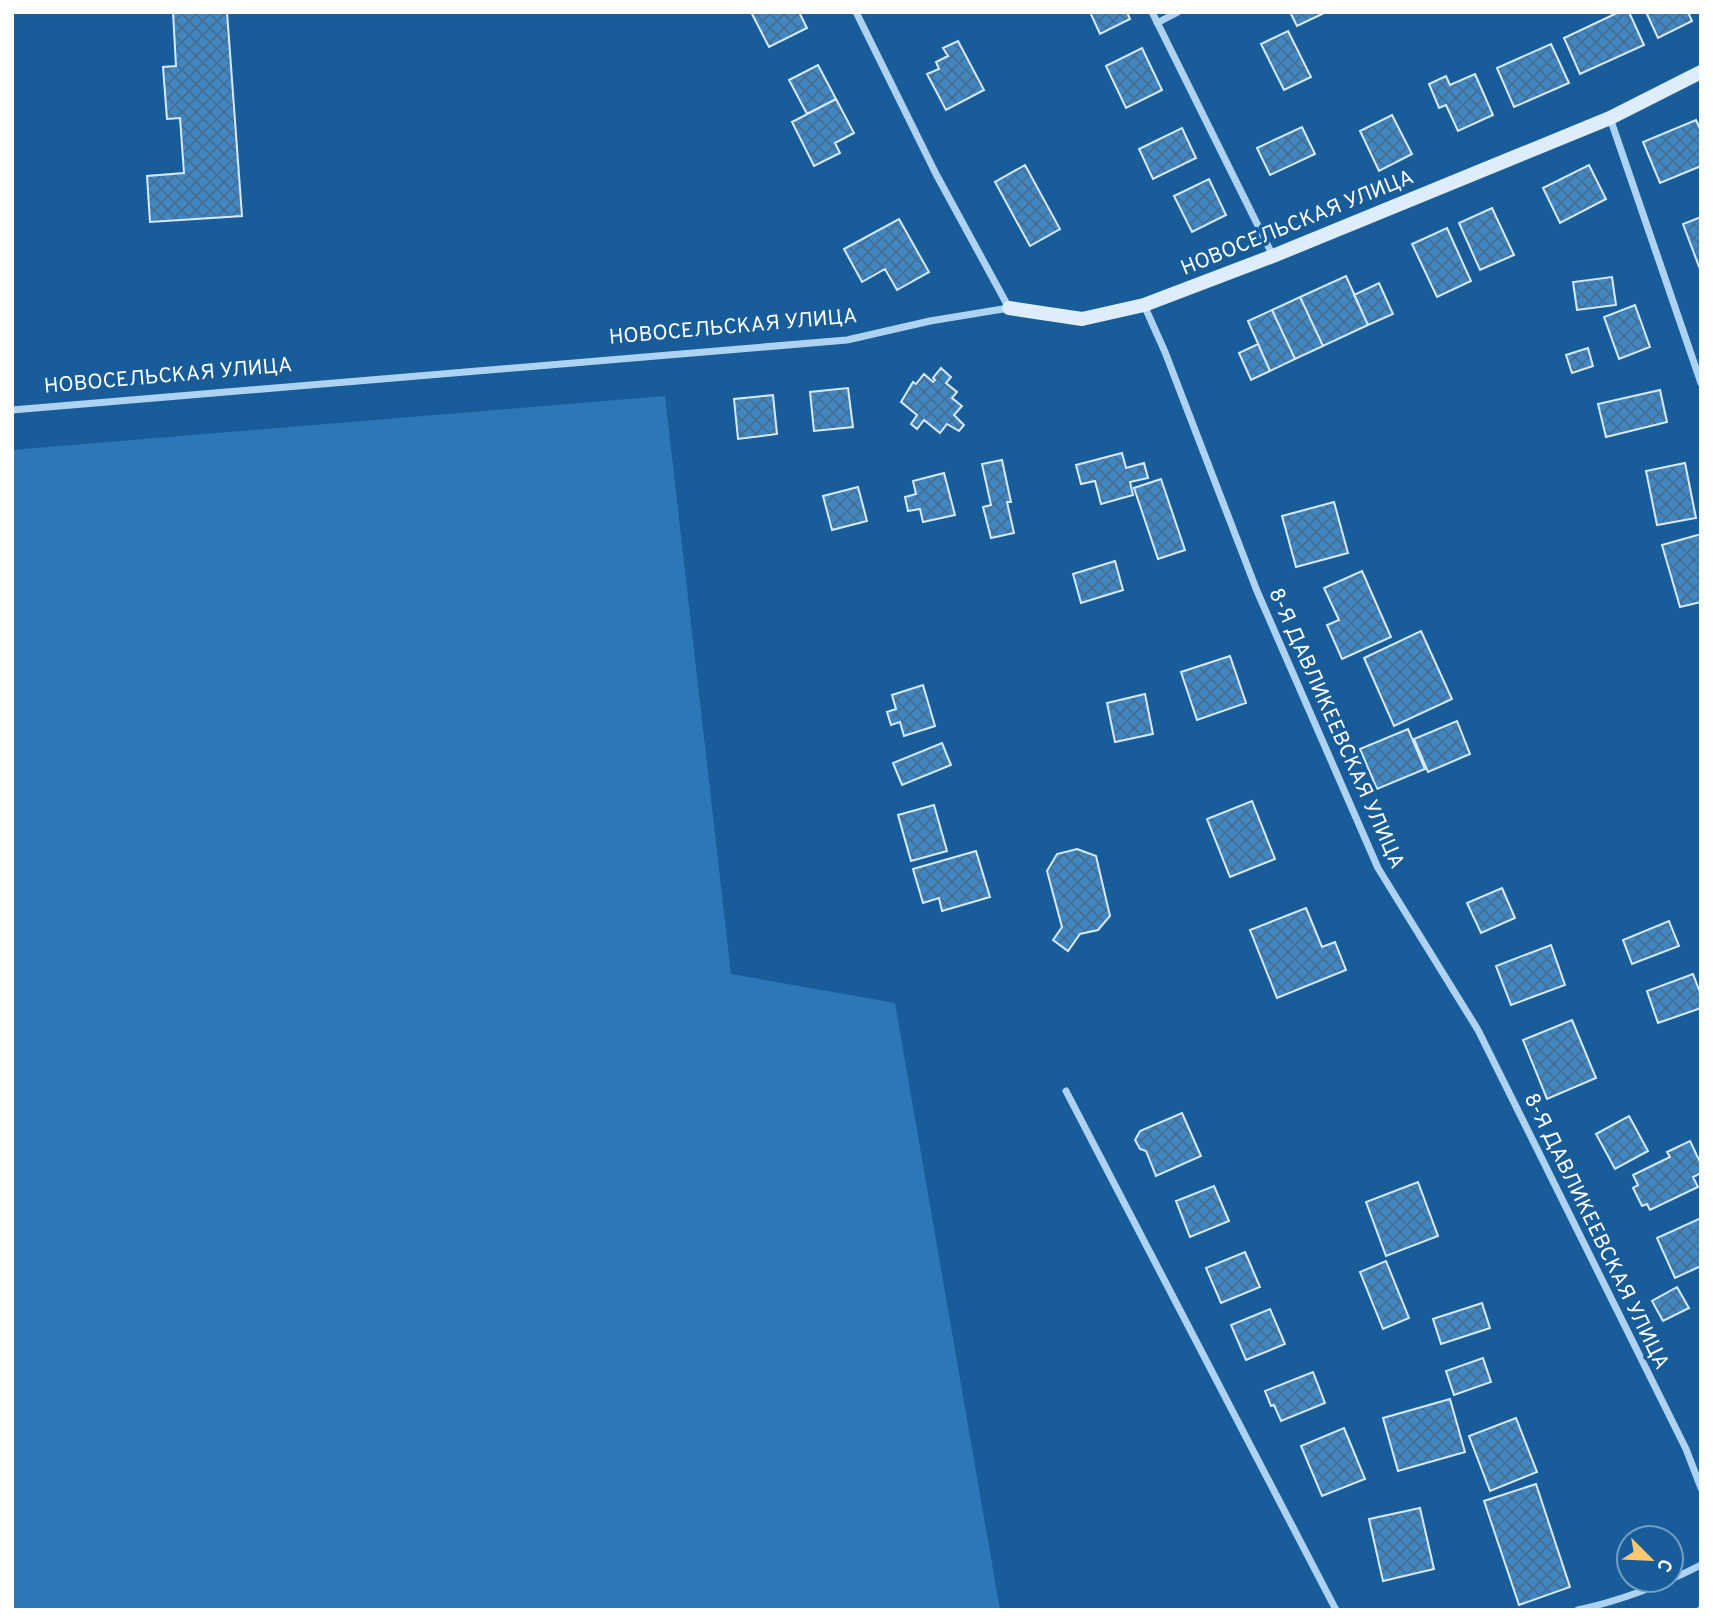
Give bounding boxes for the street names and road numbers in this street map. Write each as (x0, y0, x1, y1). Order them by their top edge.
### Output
street label: НОВОСЕЛЬСКАЯ УЛИЦА (1177, 164, 1418, 283)
street label: НОВОСЕЛЬСКАЯ УЛИЦА (608, 303, 858, 352)
street label: НОВОСЕЛЬСКАЯ УЛИЦА (43, 352, 293, 401)
street label: 8-Я ДАВЛИКЕЕВСКАЯ УЛИЦА (1261, 584, 1410, 873)
street label: 8-Я ДАВЛИКЕЕВСКАЯ УЛИЦА (1517, 1089, 1675, 1374)

